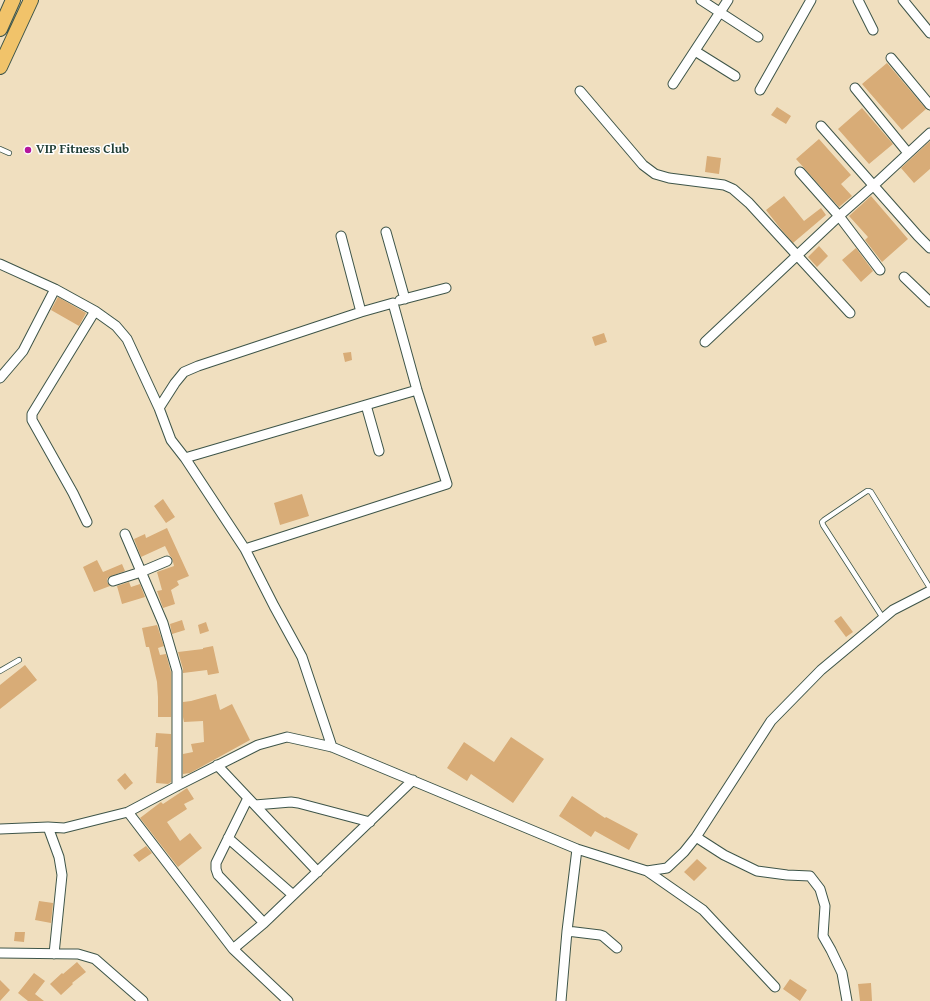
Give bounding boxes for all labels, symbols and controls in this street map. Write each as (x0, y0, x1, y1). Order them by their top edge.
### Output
place label: VIP Fitness Club (36, 142, 129, 158)
marker: VIP Fitness Club (23, 145, 33, 155)

